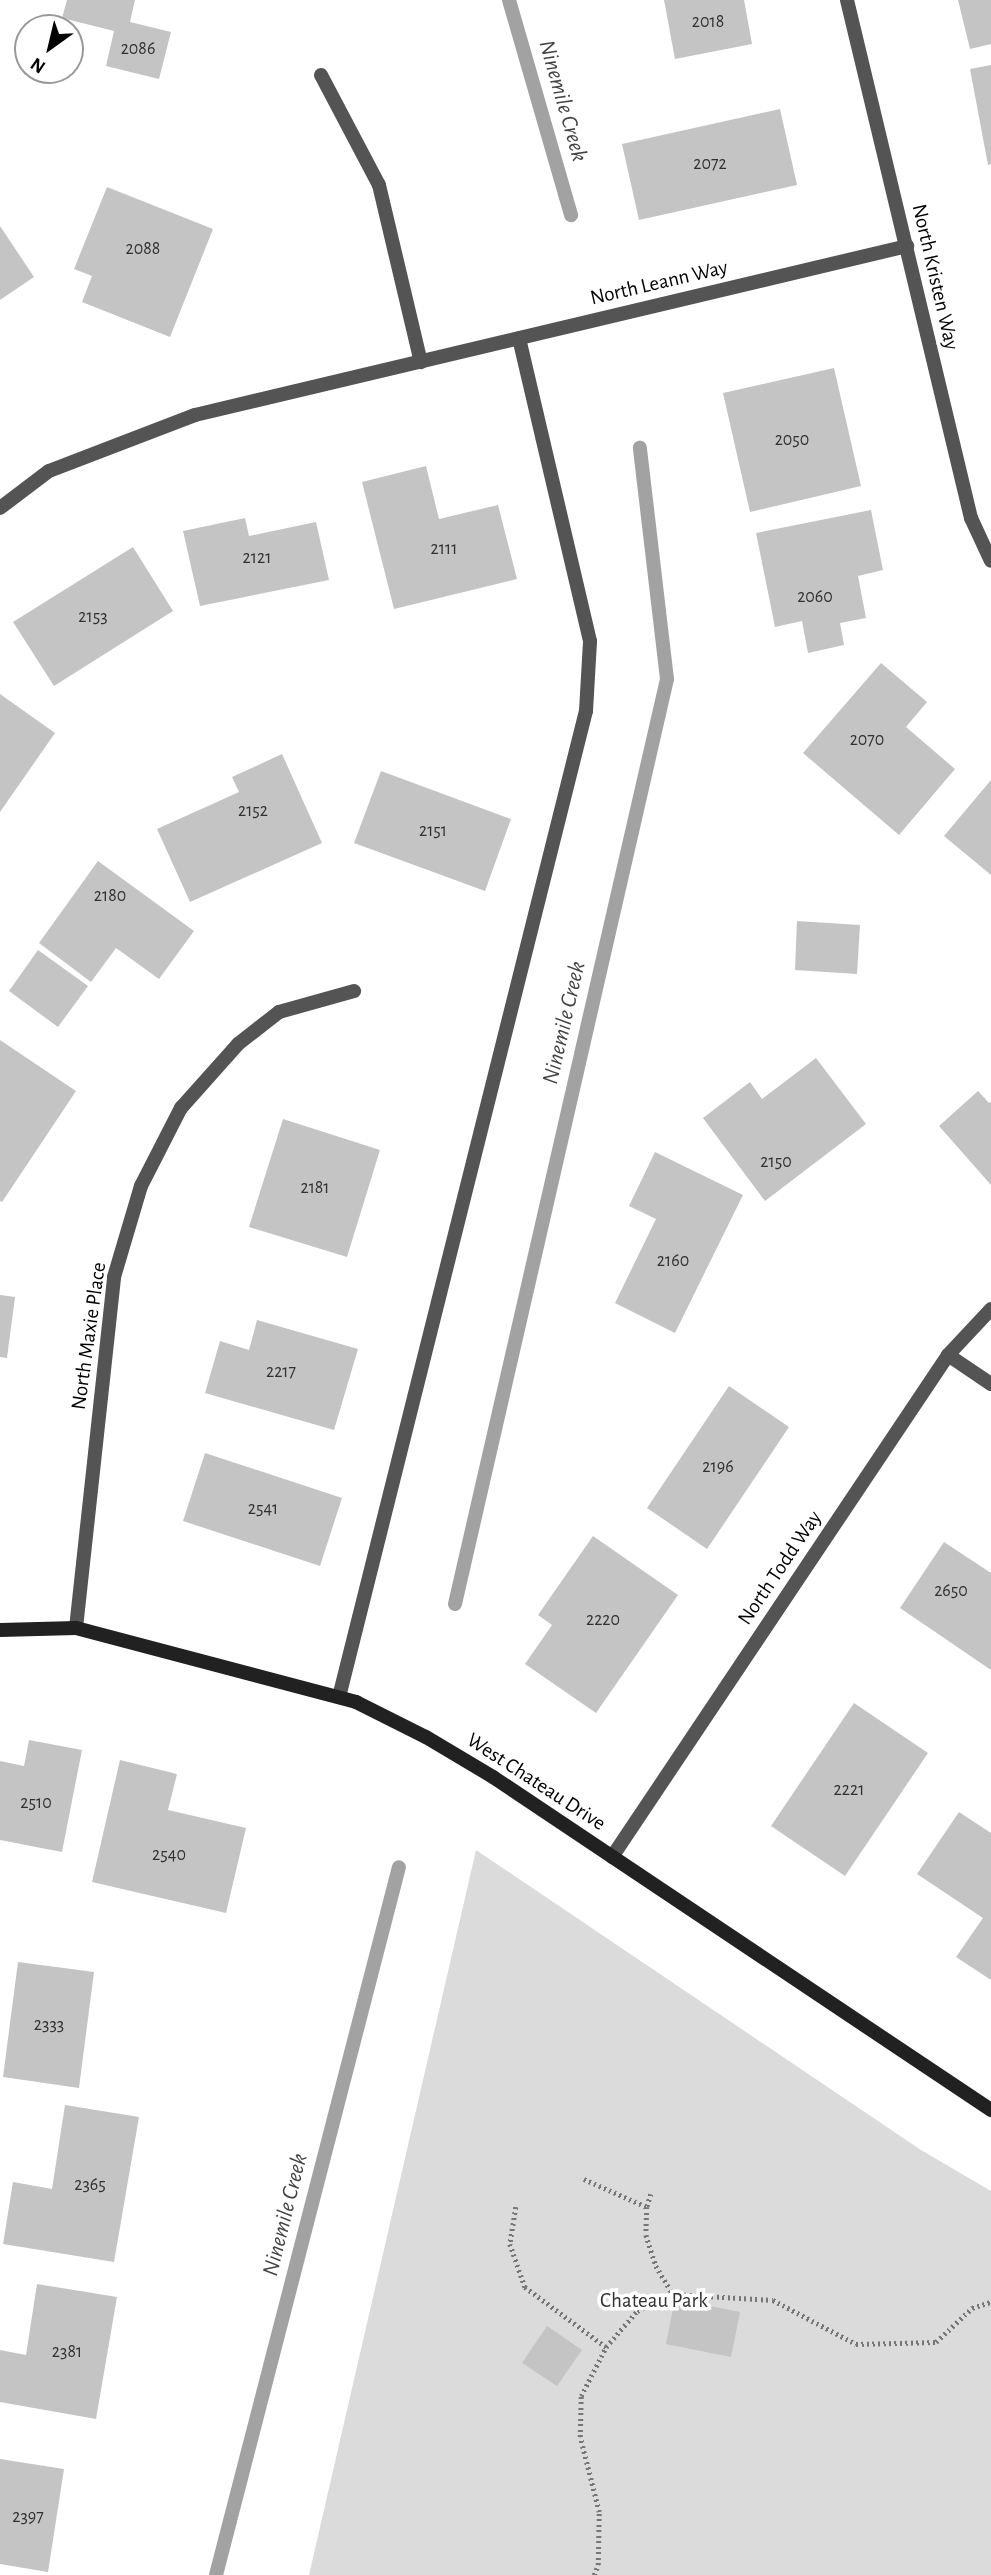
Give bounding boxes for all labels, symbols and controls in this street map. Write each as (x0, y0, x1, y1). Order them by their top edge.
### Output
house number: 2018 (692, 11, 724, 33)
north arrow (14, 14, 84, 84)
water label: Ninemile Creek (531, 37, 593, 165)
house number: 2086 (121, 38, 155, 60)
text: N (27, 54, 49, 77)
house number: 2072 (693, 153, 727, 175)
street label: North Kristen Way (906, 201, 964, 353)
house number: 2088 (126, 238, 160, 260)
street label: North Leann Way (588, 255, 730, 311)
house number: 2050 (775, 429, 809, 451)
house number: 2111 (431, 538, 457, 560)
house number: 2121 (243, 547, 271, 569)
house number: 2060 (797, 586, 833, 608)
house number: 2153 (78, 606, 108, 628)
house number: 2070 (850, 729, 884, 751)
house number: 2152 (238, 800, 268, 822)
house number: 2151 (419, 820, 447, 842)
house number: 2180 (94, 885, 126, 907)
water label: Ninemile Creek (537, 959, 593, 1087)
house number: 2150 (760, 1151, 792, 1173)
house number: 2181 (300, 1177, 330, 1199)
house number: 2160 (657, 1250, 689, 1272)
street label: North Maxie Place (66, 1261, 112, 1411)
house number: 2217 (266, 1361, 296, 1383)
house number: 2196 (702, 1456, 734, 1478)
house number: 2541 (248, 1498, 278, 1520)
street label: North Todd Way (733, 1506, 827, 1630)
house number: 2650 (934, 1580, 968, 1602)
house number: 2220 (586, 1609, 620, 1631)
street label: West Chateau Drive (462, 1728, 610, 1836)
house number: 2221 (834, 1779, 864, 1801)
house number: 2510 (20, 1792, 52, 1814)
house number: 2540 (152, 1844, 186, 1866)
house number: 2333 (34, 2014, 64, 2036)
water label: Ninemile Creek (257, 2151, 315, 2279)
house number: 2365 (74, 2174, 106, 2196)
park label: Chateau Park (600, 2288, 708, 2314)
house number: 2381 (52, 2341, 82, 2363)
house number: 2397 (12, 2506, 44, 2528)

